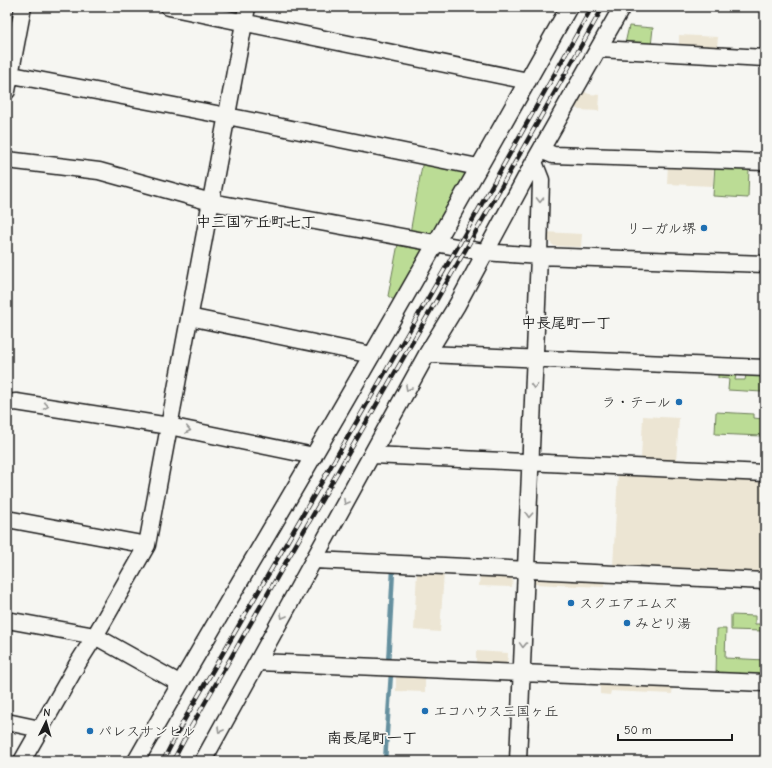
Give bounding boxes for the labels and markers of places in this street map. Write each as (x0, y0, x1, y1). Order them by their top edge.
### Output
place label: リーガル堺 (626, 220, 696, 237)
marker: リーガル堺 (699, 223, 709, 233)
place label: ラ・テール (602, 394, 671, 411)
marker: ラ・テール (674, 397, 684, 407)
place label: スクエアエムズ (579, 595, 677, 612)
marker: スクエアエムズ (566, 598, 576, 608)
place label: みどり湯 (635, 615, 691, 632)
marker: みどり湯 (622, 618, 632, 628)
place label: エコハウス三国ヶ丘 (433, 703, 558, 720)
marker: エコハウス三国ヶ丘 (420, 706, 430, 716)
place label: パレスサンヒル (98, 723, 196, 740)
marker: パレスサンヒル (85, 726, 95, 736)

